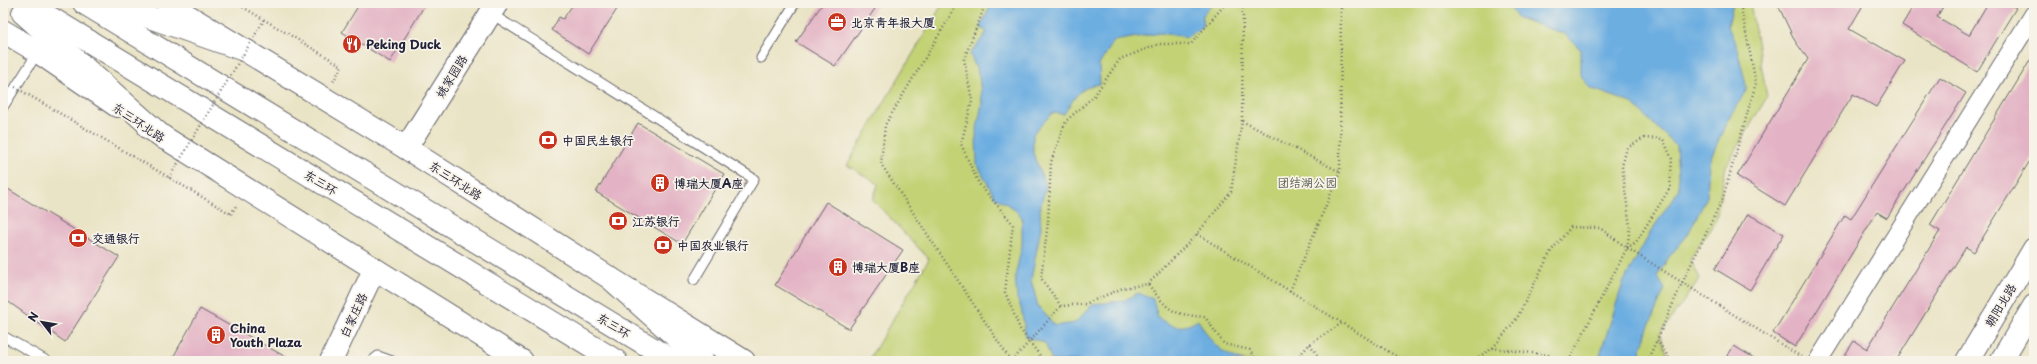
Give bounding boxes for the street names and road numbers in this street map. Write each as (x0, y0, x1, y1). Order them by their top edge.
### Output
street label: 姚家园路 (431, 51, 471, 101)
street label: 东三环北路 (109, 98, 169, 146)
street label: 东三环北路 (426, 156, 486, 204)
street label: 东三环 (301, 165, 341, 199)
street label: 朝阳北路 (1980, 280, 2020, 330)
street label: 白家庄路 (335, 289, 371, 341)
street label: 东三环 (594, 308, 634, 342)

